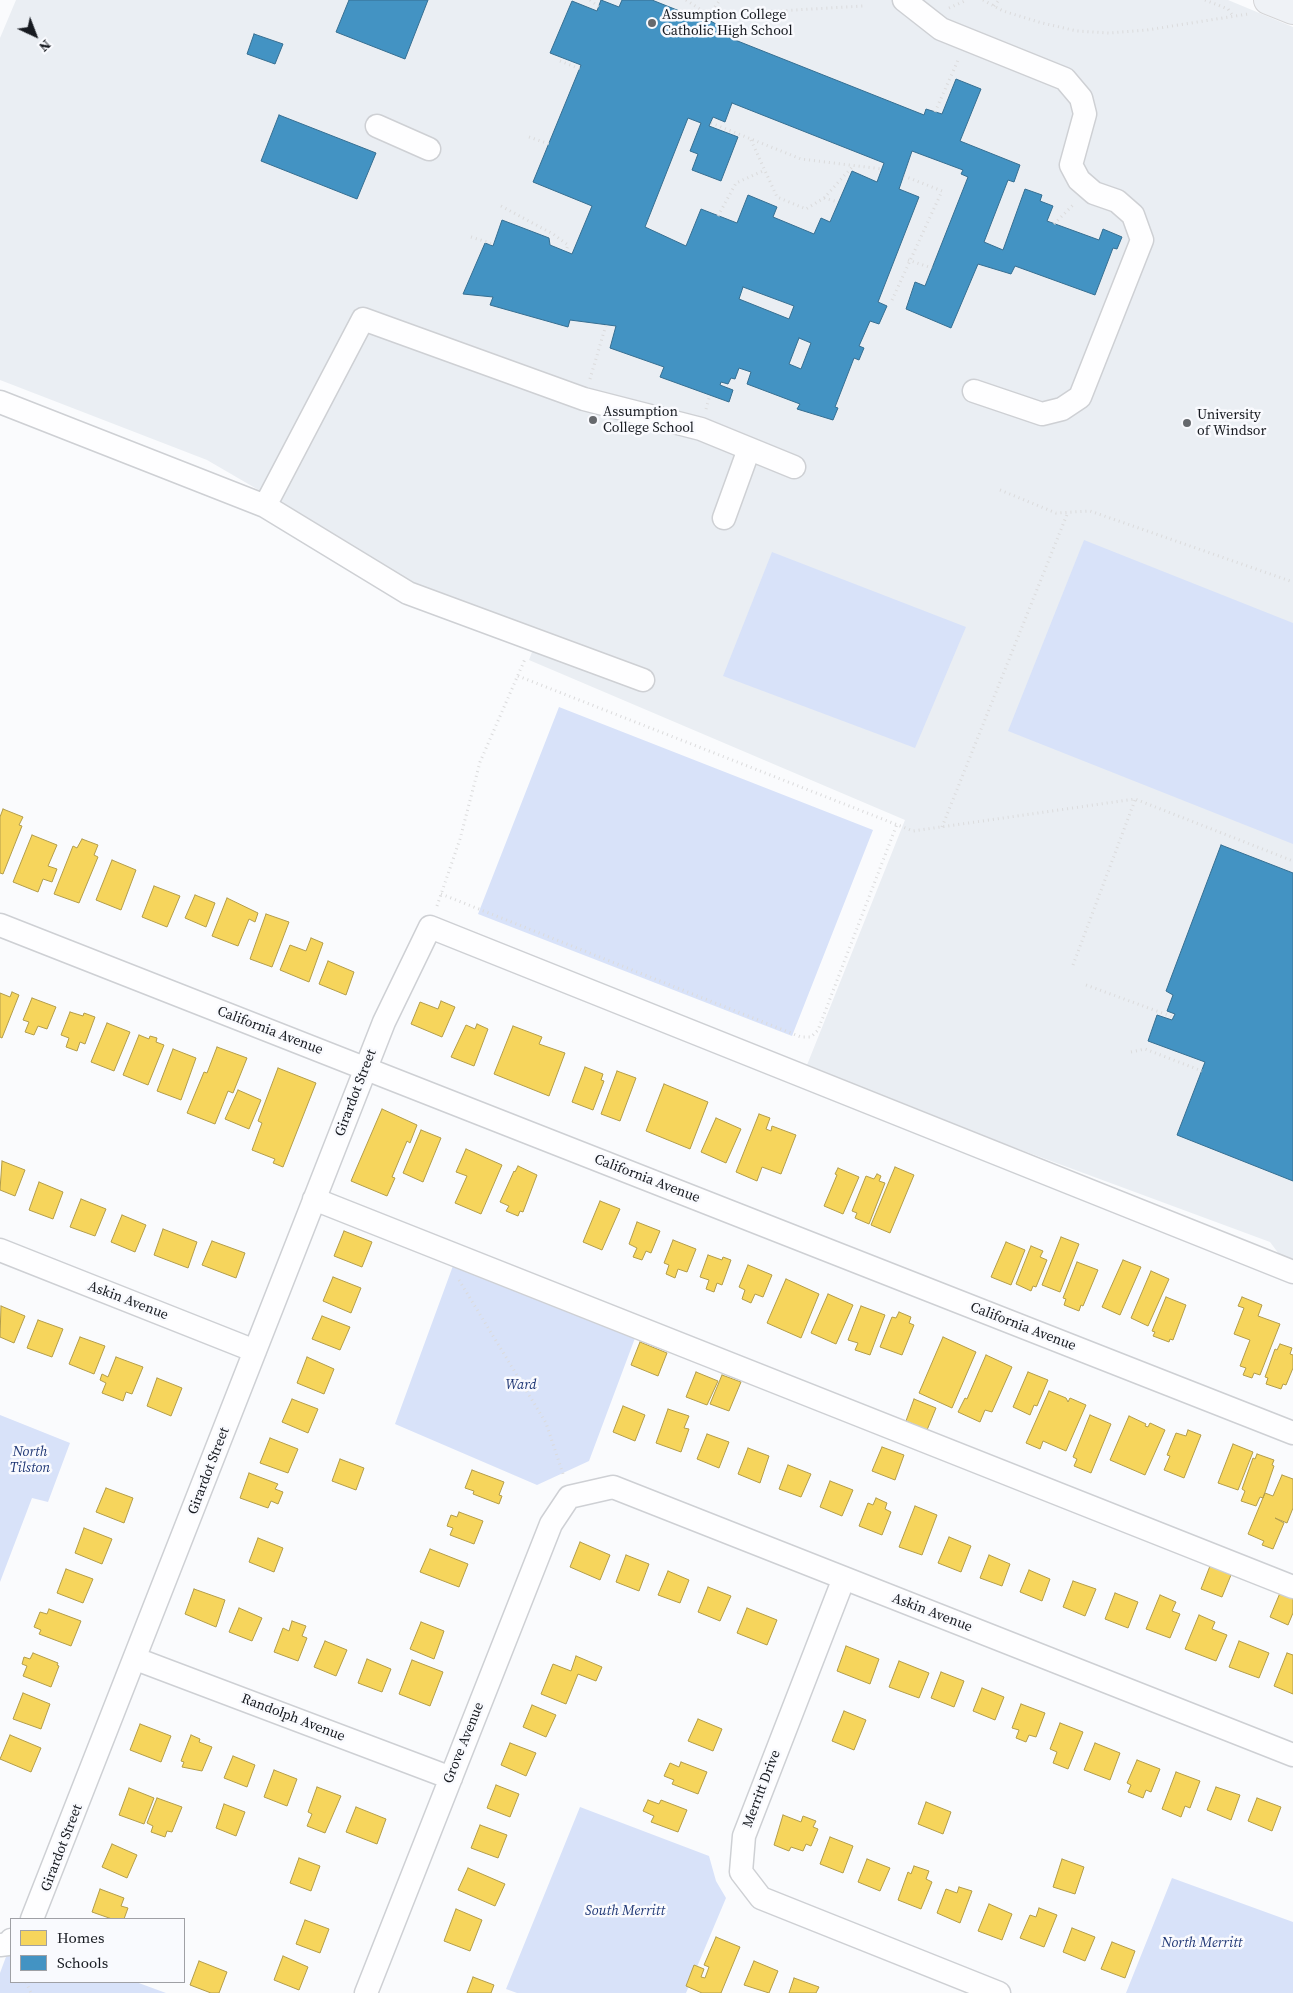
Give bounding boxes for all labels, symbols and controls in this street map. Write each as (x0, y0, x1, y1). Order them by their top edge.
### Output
place label: Assumption College Catholic High School (662, 7, 793, 40)
north arrow (10, 10, 60, 60)
marker: Assumption College Catholic High School (646, 17, 658, 29)
text: N (35, 35, 56, 57)
place label: Assumption College School (603, 404, 694, 437)
place label: University of Windsor (1197, 407, 1266, 440)
marker: Assumption College School (587, 414, 599, 426)
marker: University of Windsor (1181, 417, 1193, 429)
street label: California Avenue (215, 1003, 325, 1059)
street label: Girardot Street (332, 1047, 380, 1139)
street label: California Avenue (592, 1151, 702, 1207)
street label: Askin Avenue (85, 1278, 171, 1324)
street label: California Avenue (968, 1299, 1078, 1355)
park label: Ward (505, 1377, 537, 1393)
street label: Girardot Street (185, 1425, 233, 1517)
park label: North Tilston (10, 1444, 50, 1476)
street label: Askin Avenue (889, 1590, 975, 1636)
street label: Randolph Avenue (239, 1691, 347, 1745)
street label: Grove Avenue (440, 1700, 488, 1786)
street label: Merritt Drive (740, 1748, 784, 1830)
street label: Girardot Street (38, 1802, 86, 1894)
park label: South Merritt (585, 1903, 665, 1919)
legend (10, 1918, 185, 1983)
text: Homes (57, 1927, 104, 1948)
park label: North Merritt (1162, 1935, 1242, 1951)
text: Schools (57, 1952, 108, 1973)

